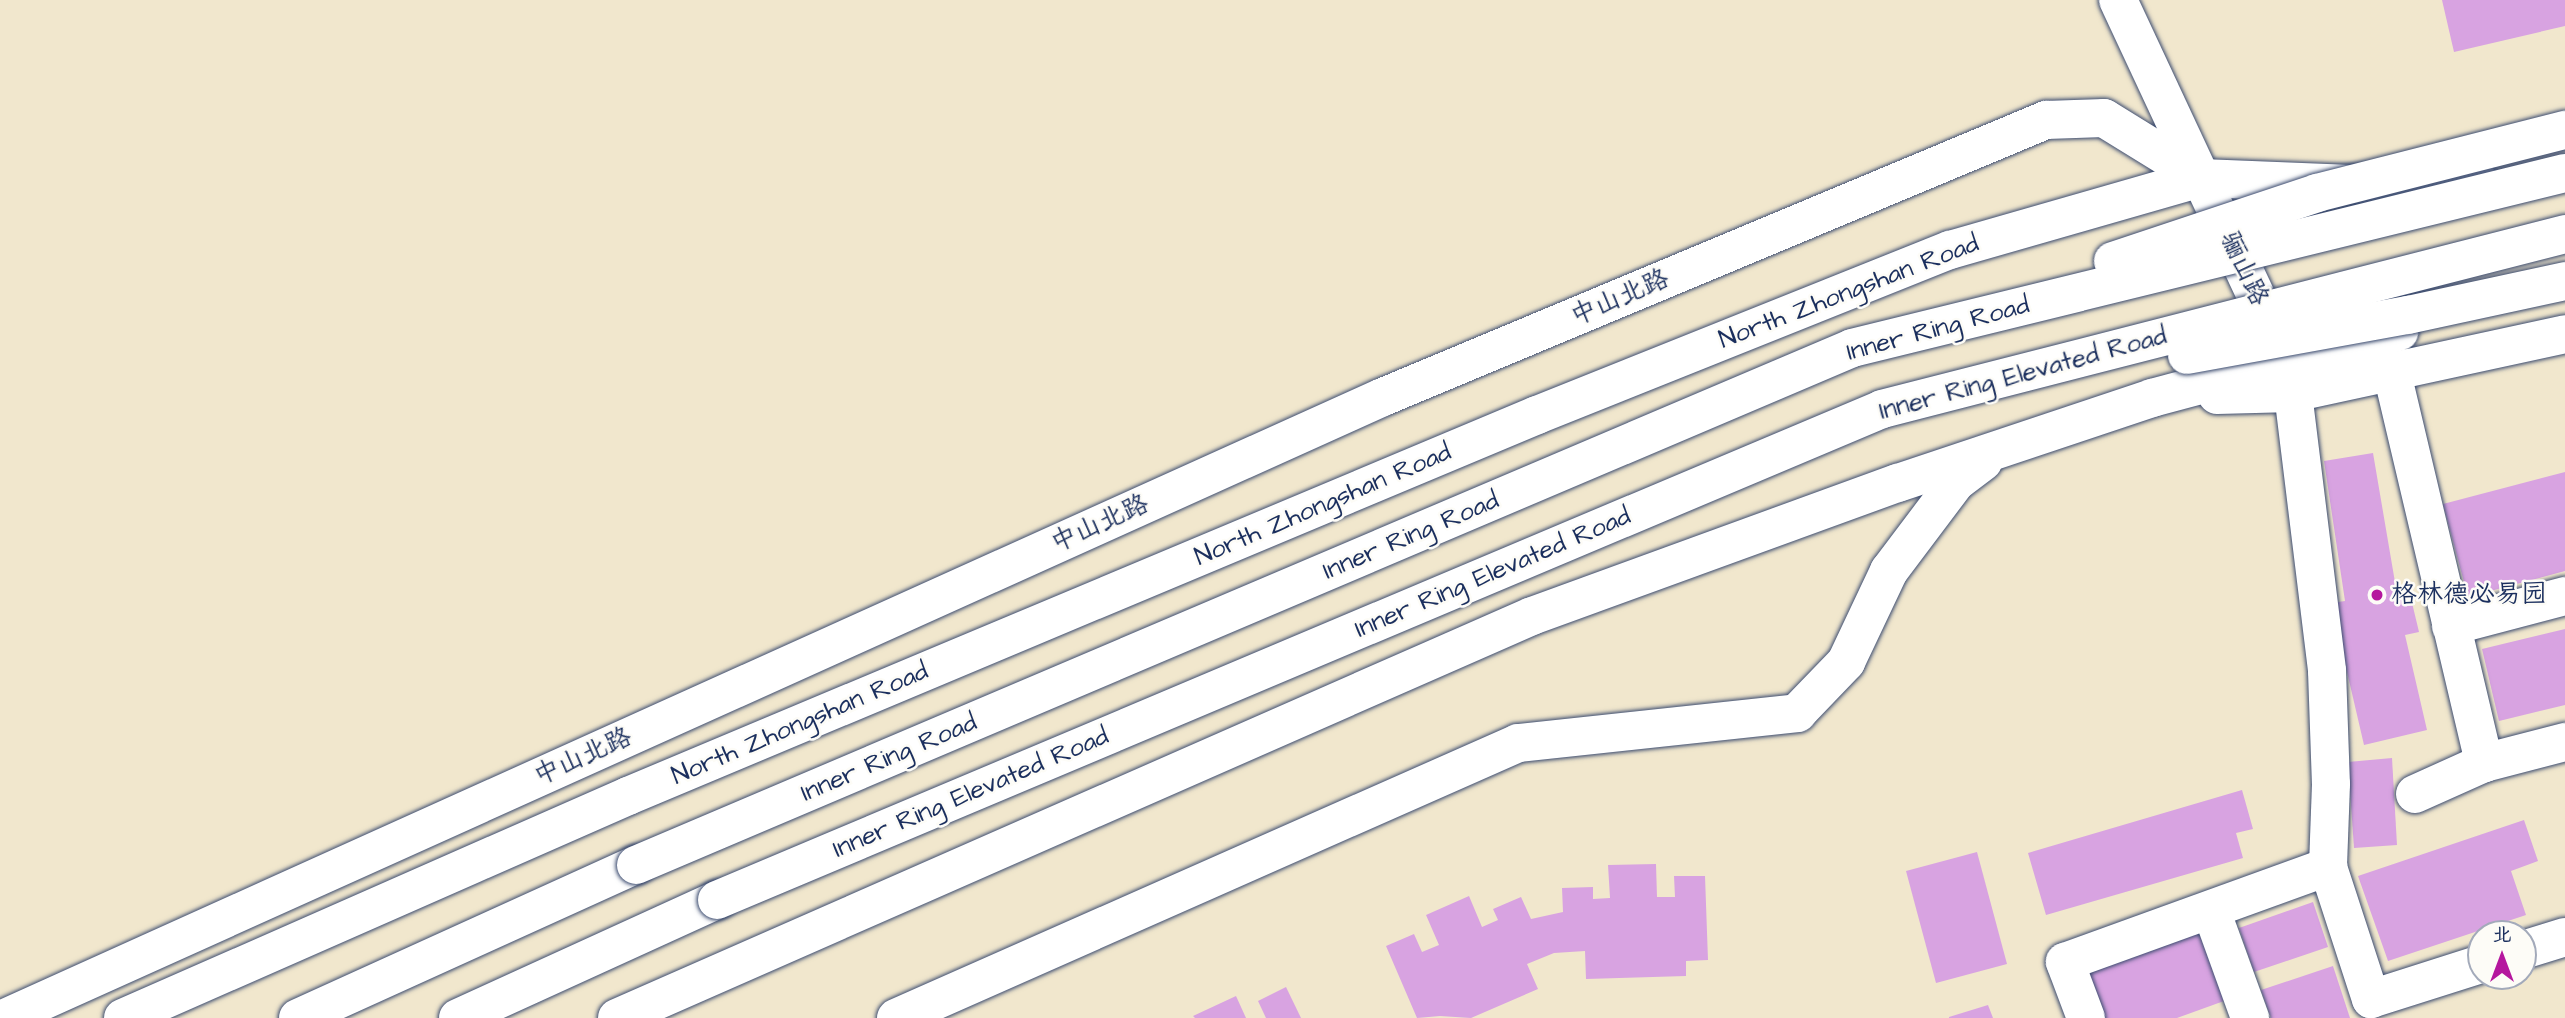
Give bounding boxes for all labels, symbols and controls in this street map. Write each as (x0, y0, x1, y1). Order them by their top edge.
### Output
street label: 骊山路 (2213, 227, 2275, 311)
street label: North Zhongshan Road (1715, 228, 1983, 356)
street label: 中山北路 (1566, 263, 1674, 333)
street label: Inner Ring Road (1843, 290, 2033, 368)
street label: Inner Ring Elevated Road (1876, 321, 2170, 427)
street label: North Zhongshan Road (1190, 437, 1456, 573)
street label: Inner Ring Road (1318, 485, 1504, 587)
street label: 中山北路 (1046, 489, 1154, 559)
street label: Inner Ring Elevated Road (1351, 501, 1635, 645)
place label: 格林德必易园 (2391, 579, 2547, 611)
marker: 格林德必易园 (2369, 587, 2385, 603)
street label: North Zhongshan Road (667, 656, 933, 792)
street label: Inner Ring Road (796, 707, 982, 809)
street label: Inner Ring Elevated Road (829, 721, 1113, 865)
street label: 中山北路 (529, 722, 637, 792)
north arrow (2467, 920, 2537, 990)
text: 北 (2492, 922, 2512, 949)

